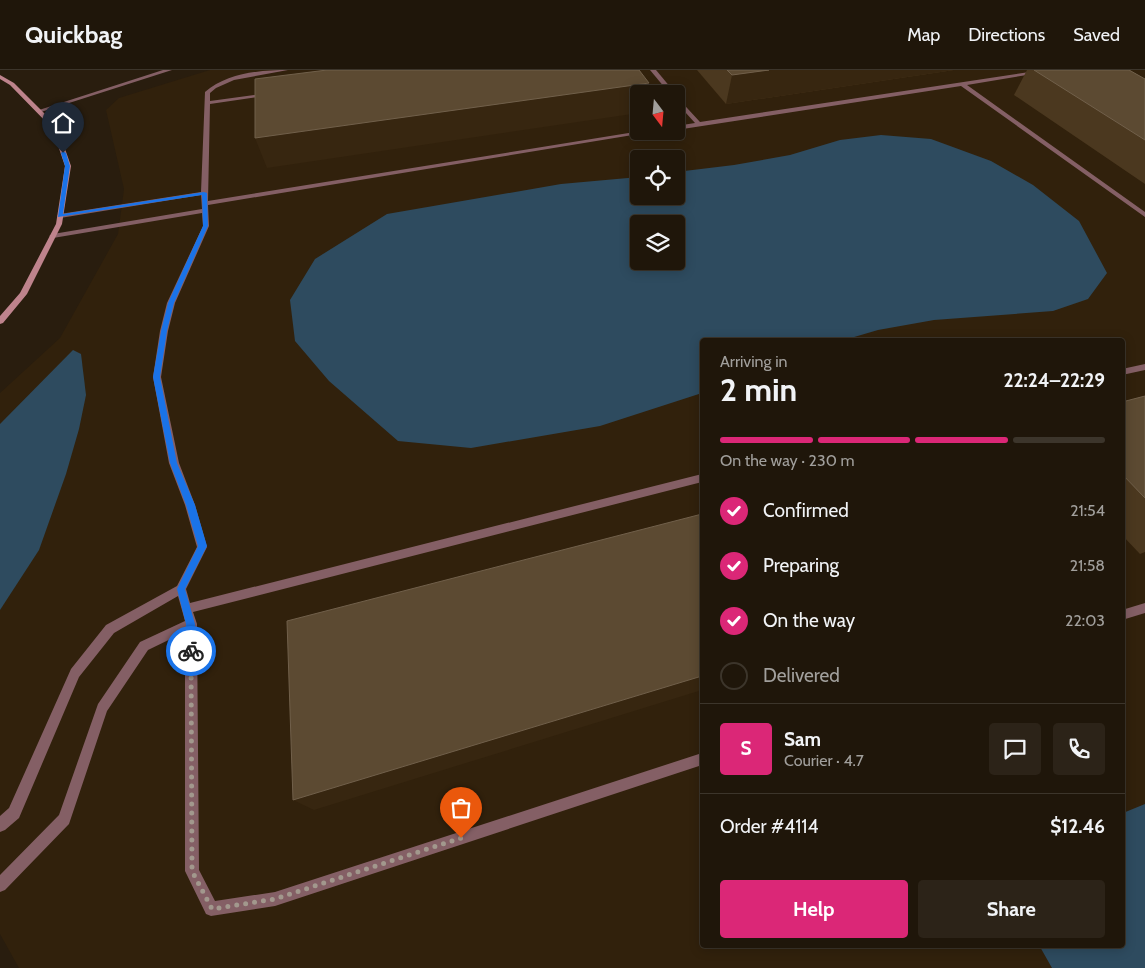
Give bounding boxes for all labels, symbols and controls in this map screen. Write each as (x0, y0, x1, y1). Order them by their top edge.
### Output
text: Quickbag (25, 20, 122, 49)
text: Map (907, 24, 940, 46)
text: Directions (968, 24, 1045, 46)
text: Saved (1073, 24, 1120, 46)
north arrow (630, 85, 685, 140)
map controls (630, 85, 685, 270)
pin (42, 102, 84, 153)
icon: home (49, 109, 77, 137)
button: locate (630, 150, 685, 205)
button: layers (630, 215, 685, 270)
text: Arriving in (720, 352, 787, 371)
text: 22:24–22:29 (1003, 369, 1105, 392)
text: 2 min (720, 370, 797, 409)
text: On the way · 230 m (720, 451, 854, 470)
icon: check (720, 497, 748, 525)
text: Confirmed (763, 499, 849, 522)
text: 21:54 (1070, 501, 1105, 520)
icon: check (720, 552, 748, 580)
text: Preparing (763, 554, 839, 577)
text: 21:58 (1070, 556, 1105, 575)
icon: check (720, 607, 748, 635)
text: On the way (763, 609, 855, 632)
text: 22:03 (1065, 611, 1105, 630)
courier (166, 626, 216, 676)
icon: bike (177, 637, 205, 665)
text: Delivered (763, 664, 840, 687)
button: chat (989, 723, 1041, 775)
button: phone (1053, 723, 1105, 775)
text: Sam (784, 728, 821, 751)
text: S (740, 737, 752, 760)
text: Courier · 4.7 (784, 751, 864, 770)
pin (440, 787, 482, 838)
icon: bag (447, 794, 475, 822)
text: Order #4114 (720, 815, 819, 838)
text: $12.46 (1050, 815, 1105, 838)
button: Help (720, 880, 908, 938)
button: Share (918, 880, 1105, 938)

